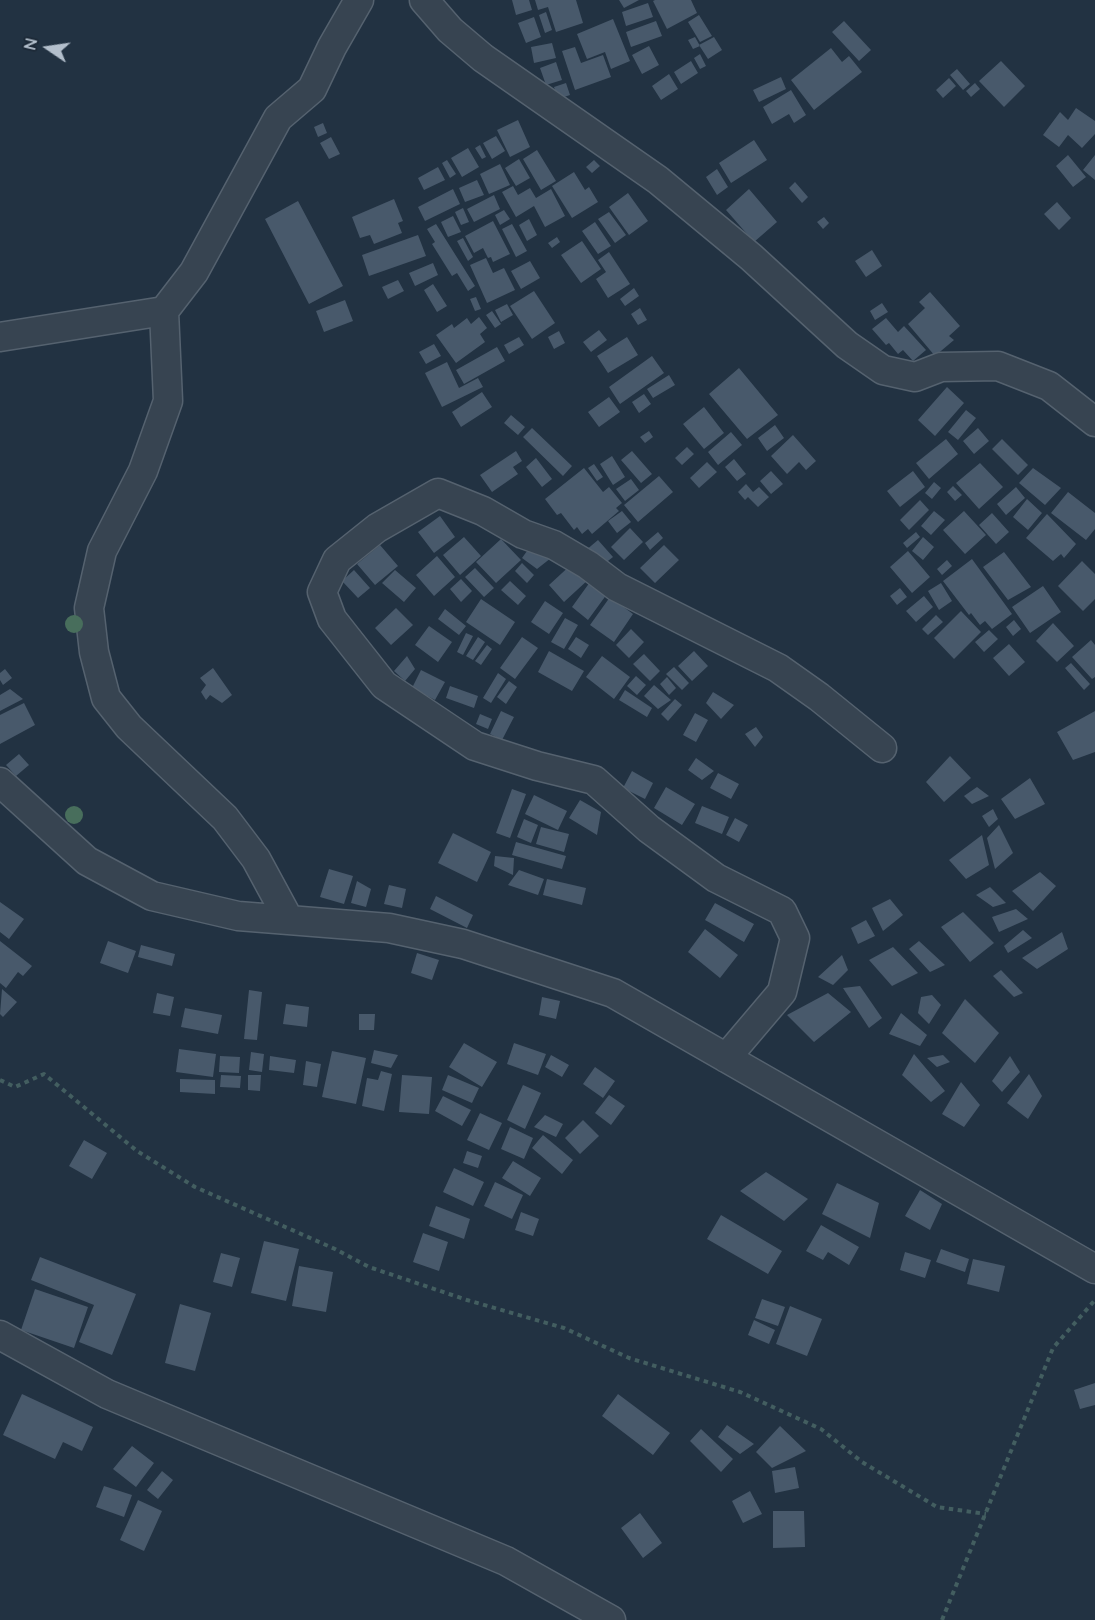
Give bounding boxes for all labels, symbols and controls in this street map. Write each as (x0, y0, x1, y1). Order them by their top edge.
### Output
north arrow (18, 18, 78, 78)
text: N (19, 36, 42, 52)

